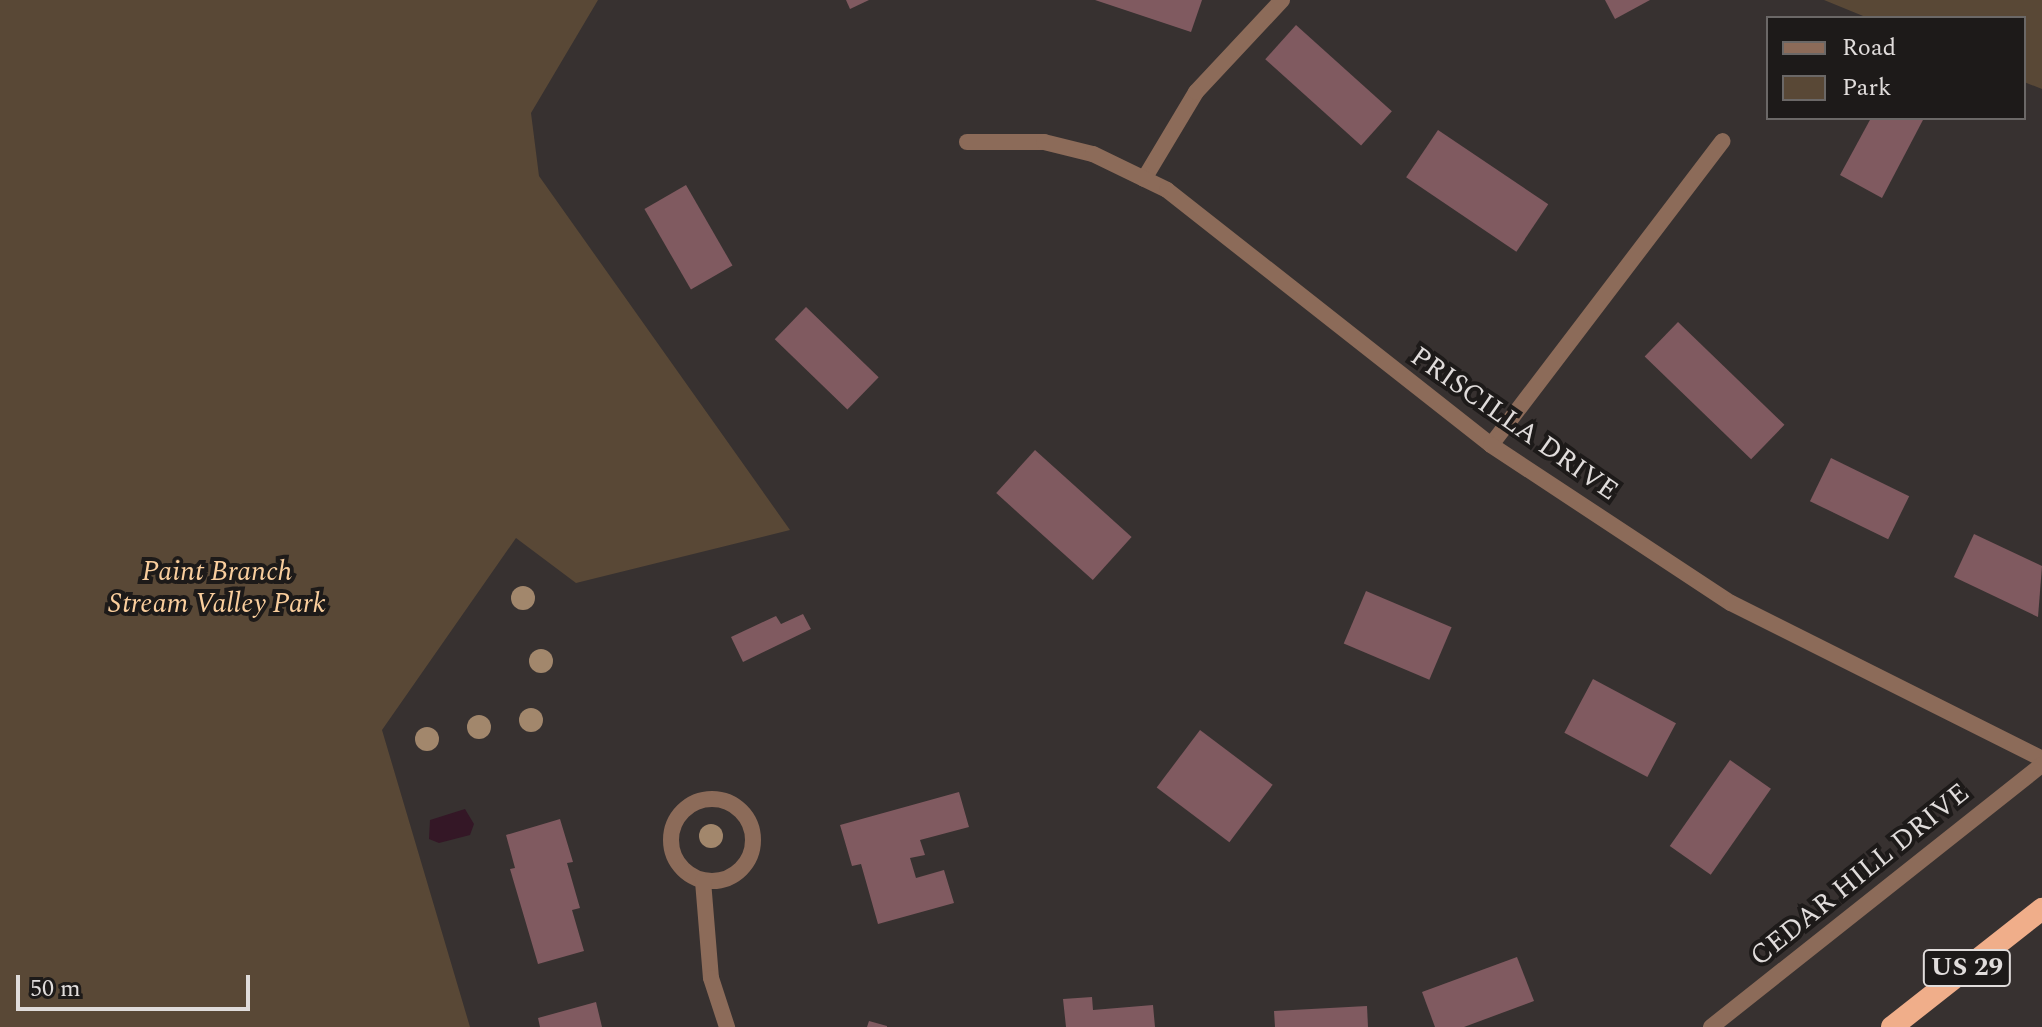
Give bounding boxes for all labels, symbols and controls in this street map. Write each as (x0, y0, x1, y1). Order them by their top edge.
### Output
legend (1766, 16, 2026, 120)
text: Road (1842, 30, 1896, 66)
text: Park (1842, 70, 1892, 106)
street label: PRISCILLA DRIVE (1404, 340, 1624, 508)
park label: Paint Branch Stream Valley Park (108, 555, 326, 621)
street label: CEDAR HILL DRIVE (1744, 776, 1976, 974)
road number: US 29 (1921, 946, 2013, 990)
scale bar (20, 959, 254, 1009)
text: 50 m (30, 971, 81, 1007)

